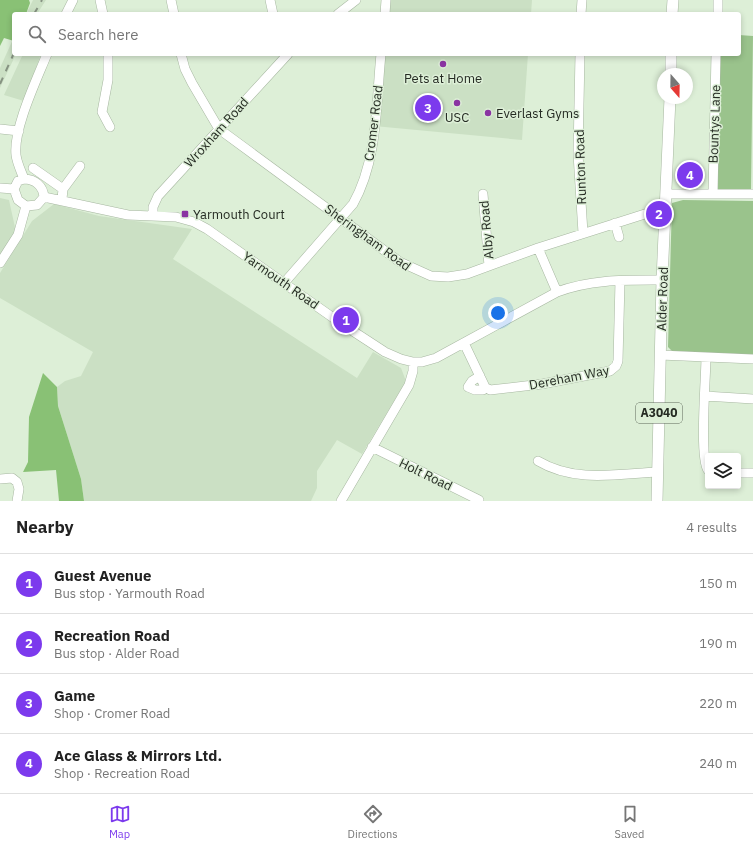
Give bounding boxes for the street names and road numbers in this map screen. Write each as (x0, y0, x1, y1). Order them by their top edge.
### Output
street label: Cromer Road (360, 84, 387, 162)
street label: Bountys Lane (705, 84, 724, 164)
street label: Wroxham Road (180, 94, 252, 171)
street label: Runton Road (571, 129, 590, 205)
street label: Sheringham Road (321, 200, 414, 275)
street label: Alby Road (475, 200, 498, 260)
street label: Yarmouth Road (239, 248, 322, 313)
street label: Alder Road (653, 267, 672, 331)
street label: Dereham Way (528, 361, 611, 394)
road number: A3040 (636, 403, 682, 423)
street label: Holt Road (396, 454, 455, 495)

